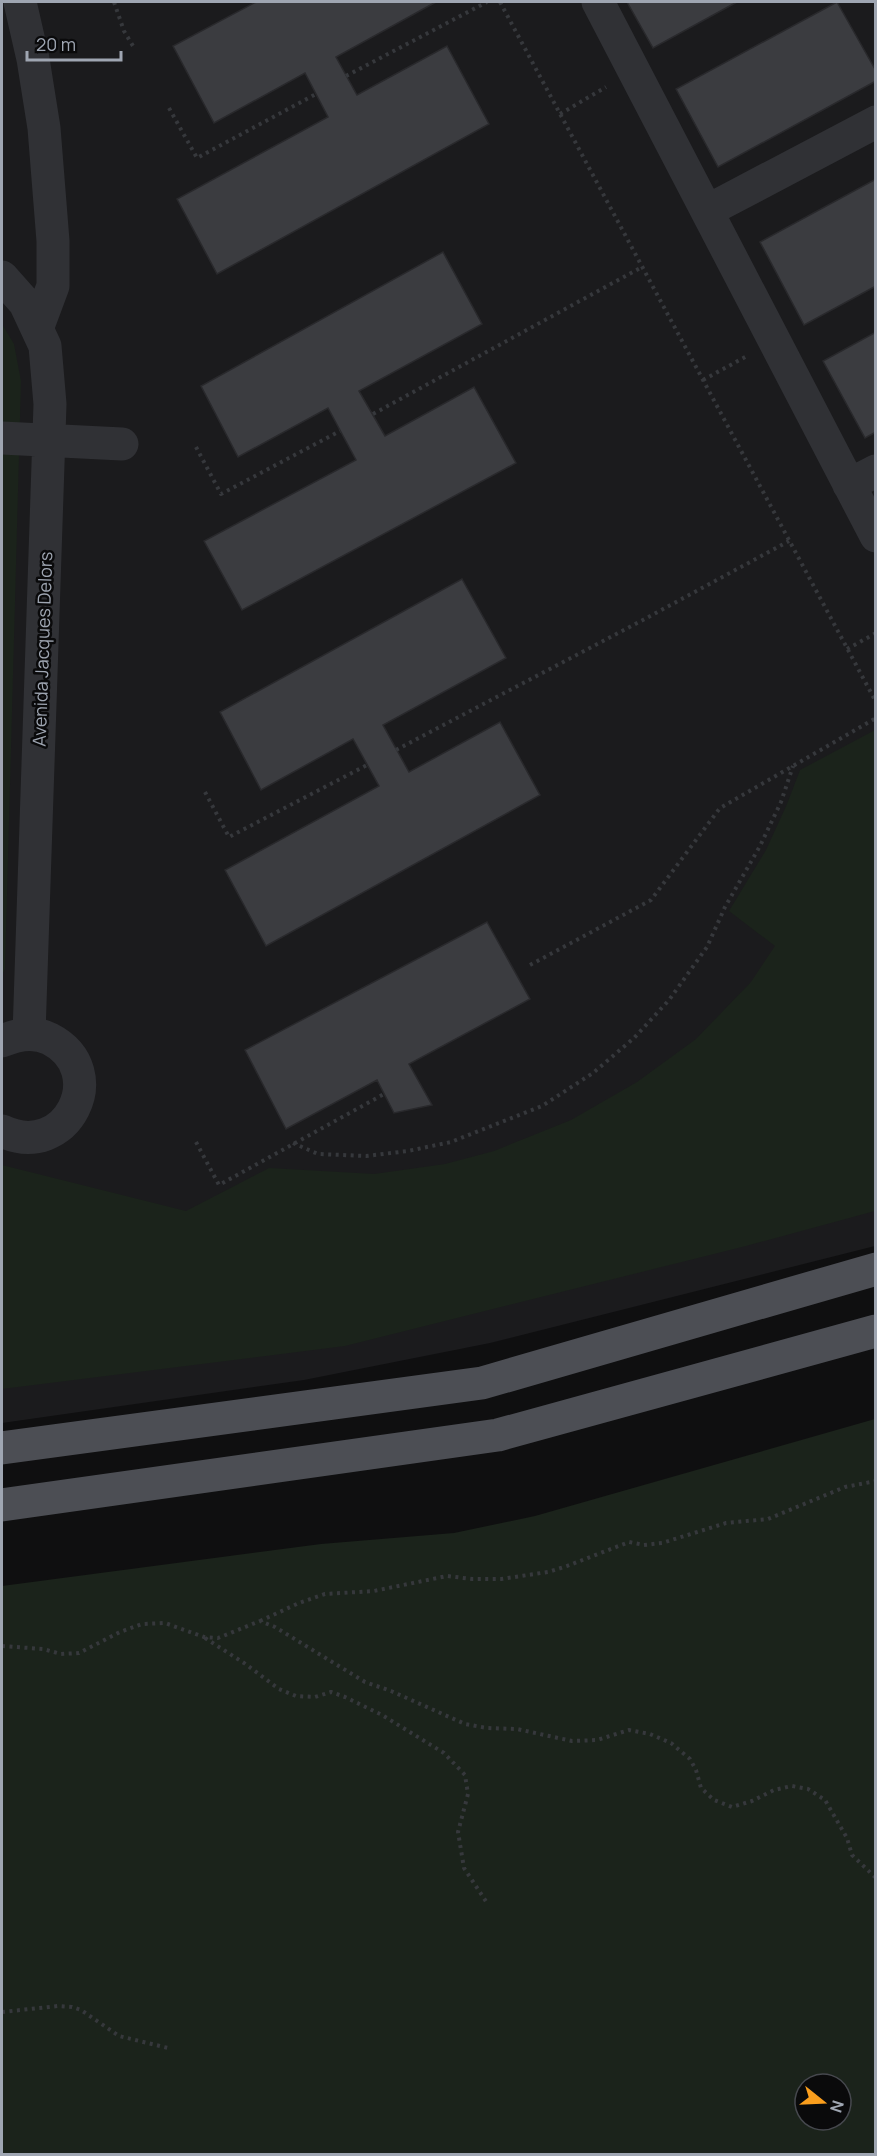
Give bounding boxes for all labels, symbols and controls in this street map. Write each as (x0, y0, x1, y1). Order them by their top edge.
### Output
scale bar (27, 24, 122, 62)
text: 20 m (36, 32, 76, 56)
street label: Avenida Jacques Delors (27, 551, 57, 747)
north arrow (793, 2072, 853, 2132)
text: N (825, 2098, 850, 2116)

